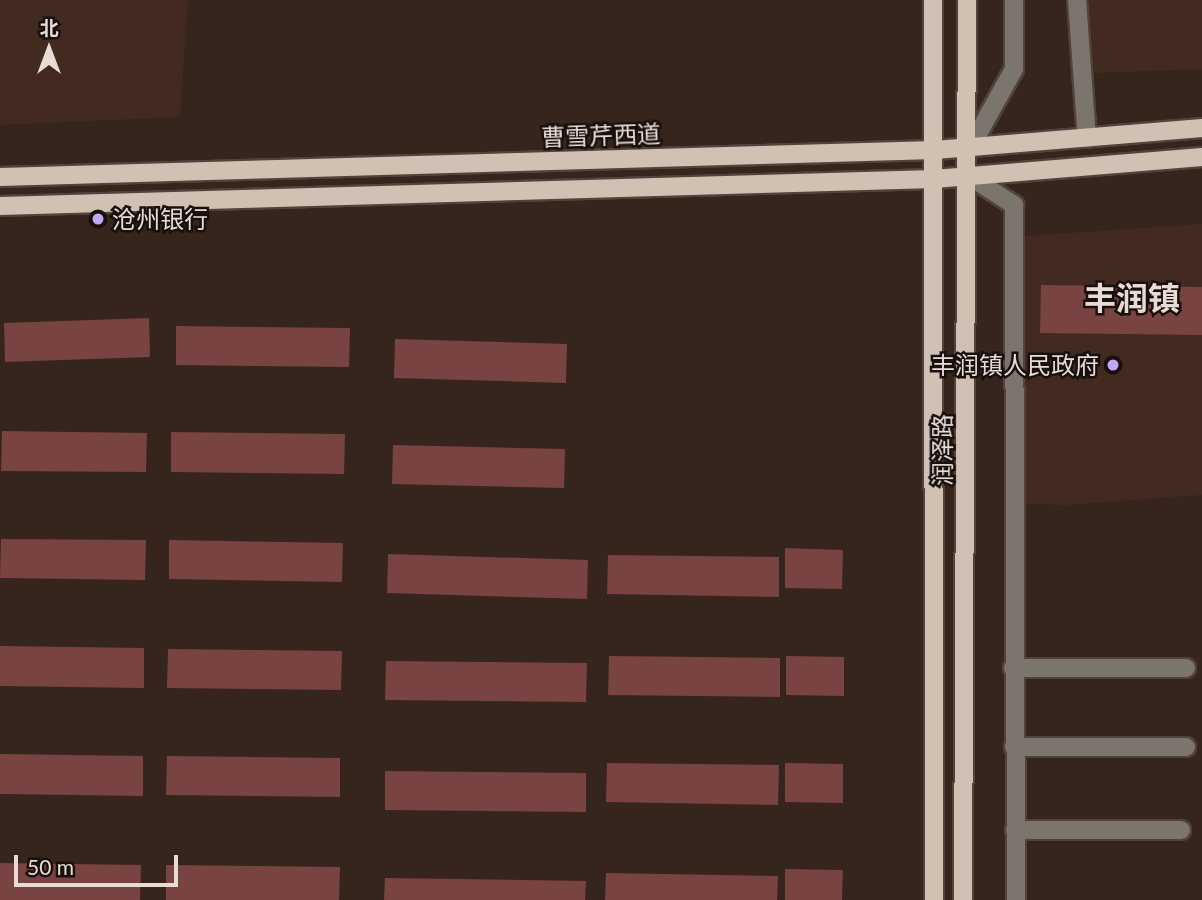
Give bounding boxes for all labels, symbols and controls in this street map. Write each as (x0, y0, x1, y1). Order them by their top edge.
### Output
north arrow (14, 14, 84, 84)
text: 北 (39, 16, 59, 39)
street label: 曹雪芹西道 (541, 119, 661, 151)
place label: 沧州银行 (112, 205, 208, 233)
marker: 沧州银行 (90, 211, 106, 227)
district label: 丰润镇 (1084, 279, 1180, 317)
place label: 丰润镇人民政府 (931, 351, 1099, 379)
marker: 丰润镇人民政府 (1105, 357, 1121, 373)
street label: 润泽路 (928, 414, 956, 486)
scale bar (18, 841, 182, 885)
text: 50 m (27, 854, 74, 879)

